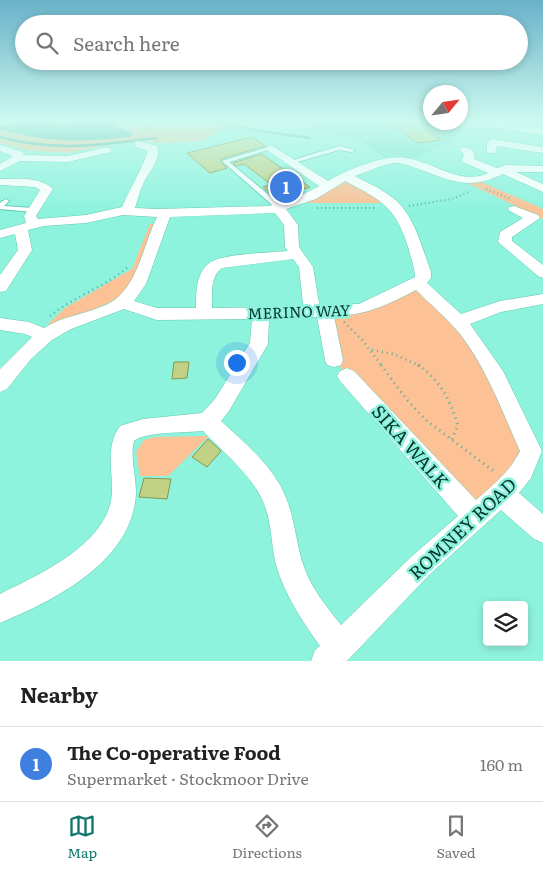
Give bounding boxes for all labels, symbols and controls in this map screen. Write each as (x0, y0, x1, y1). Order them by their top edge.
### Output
search box (15, 15, 528, 70)
icon: search (33, 29, 61, 57)
text: Search here (73, 29, 180, 57)
north arrow (423, 85, 468, 130)
pin: 1 (270, 168, 302, 206)
street label: MERINO WAY (247, 298, 351, 324)
your location (224, 350, 250, 376)
street label: SIKA WALK (366, 398, 456, 494)
street label: ROMNEY ROAD (402, 471, 522, 585)
map controls (483, 601, 528, 646)
button: layers (483, 601, 528, 646)
text: Nearby (20, 678, 98, 709)
text: The Co-operative Food (67, 738, 281, 766)
text: 1 (33, 752, 39, 776)
text: 160 m (480, 752, 523, 776)
text: Supermarket · Stockmoor Drive (67, 766, 309, 790)
tab: Map (67, 812, 97, 862)
tab: Directions (232, 812, 302, 862)
tab: Saved (437, 812, 476, 862)

